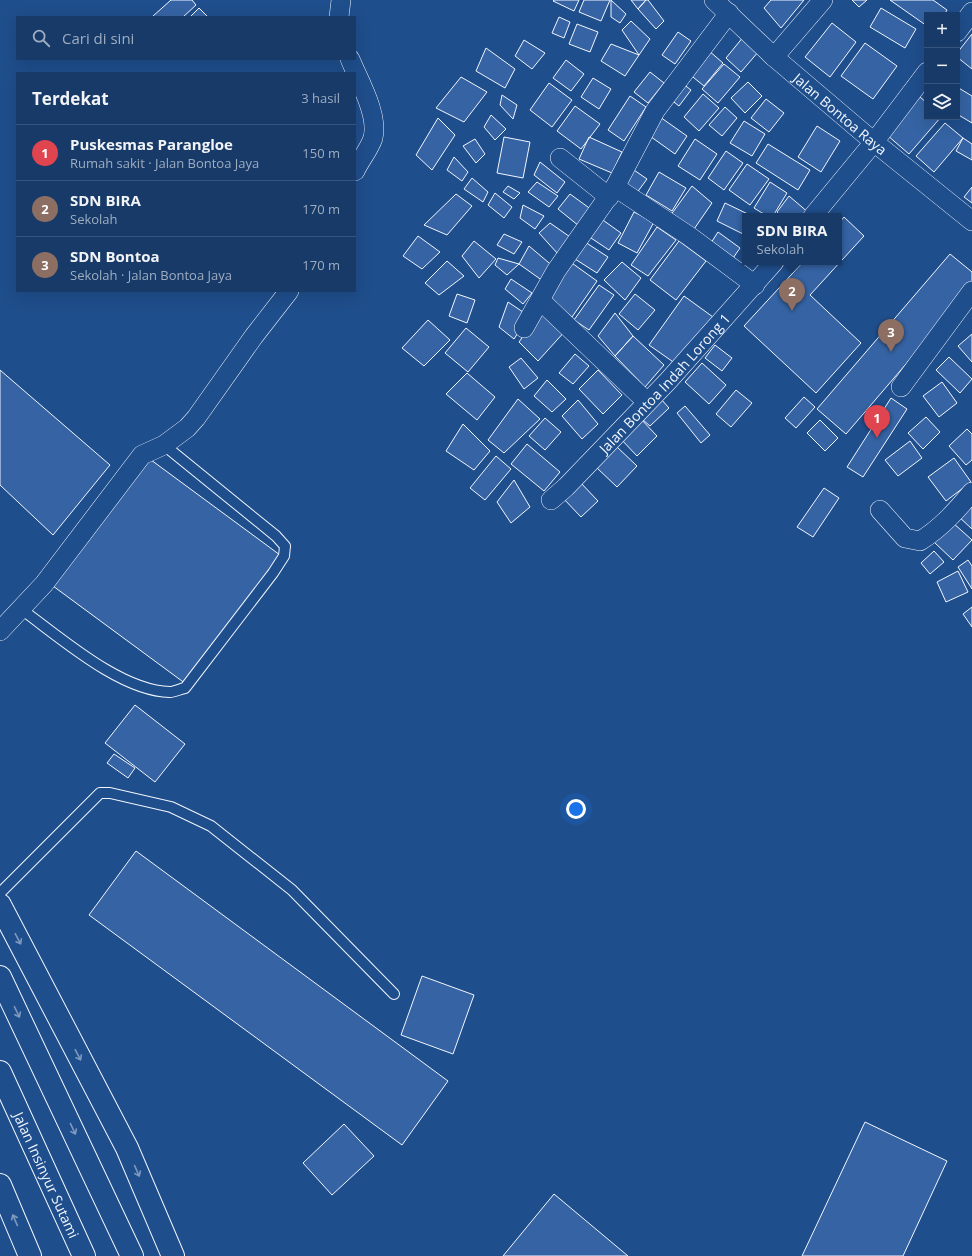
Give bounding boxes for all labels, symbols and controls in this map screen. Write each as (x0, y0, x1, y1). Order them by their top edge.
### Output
map controls (924, 12, 960, 120)
button: + (924, 12, 960, 48)
search box (16, 16, 356, 60)
icon: search (30, 27, 52, 49)
text: Cari di sini (62, 28, 134, 48)
button: − (924, 48, 960, 84)
street label: Jalan Bontoa Raya (788, 67, 891, 159)
button: layers (924, 84, 960, 120)
text: Terdekat (32, 87, 109, 110)
text: 3 hasil (301, 89, 340, 107)
text: Puskesmas Parangloe (70, 134, 233, 154)
text: 1 (41, 144, 49, 162)
text: 150 m (302, 144, 340, 162)
text: Rumah sakit · Jalan Bontoa Jaya (70, 154, 259, 172)
text: SDN BIRA (70, 190, 141, 210)
text: 2 (41, 200, 49, 218)
text: 170 m (302, 200, 340, 218)
text: Sekolah (70, 210, 118, 228)
popup (742, 213, 842, 265)
text: SDN BIRA (757, 220, 827, 240)
text: Sekolah (757, 240, 804, 258)
text: SDN Bontoa (70, 246, 160, 266)
text: 3 (41, 256, 49, 274)
text: 170 m (302, 256, 340, 274)
text: Sekolah · Jalan Bontoa Jaya (70, 266, 232, 284)
pin: 2 (779, 278, 805, 311)
street label: Jalan Bontoa Indah Lorong 1 (593, 309, 734, 458)
pin: 3 (878, 319, 904, 352)
pin: 1 (864, 405, 890, 438)
your location (566, 799, 586, 819)
one-way arrow (15, 933, 22, 945)
one-way arrow (14, 1006, 21, 1018)
one-way arrow (75, 1048, 82, 1060)
street label: Jalan Insinyur Sutami (9, 1107, 84, 1241)
one-way arrow (70, 1123, 77, 1135)
one-way arrow (134, 1164, 141, 1176)
one-way arrow (11, 1215, 18, 1227)

